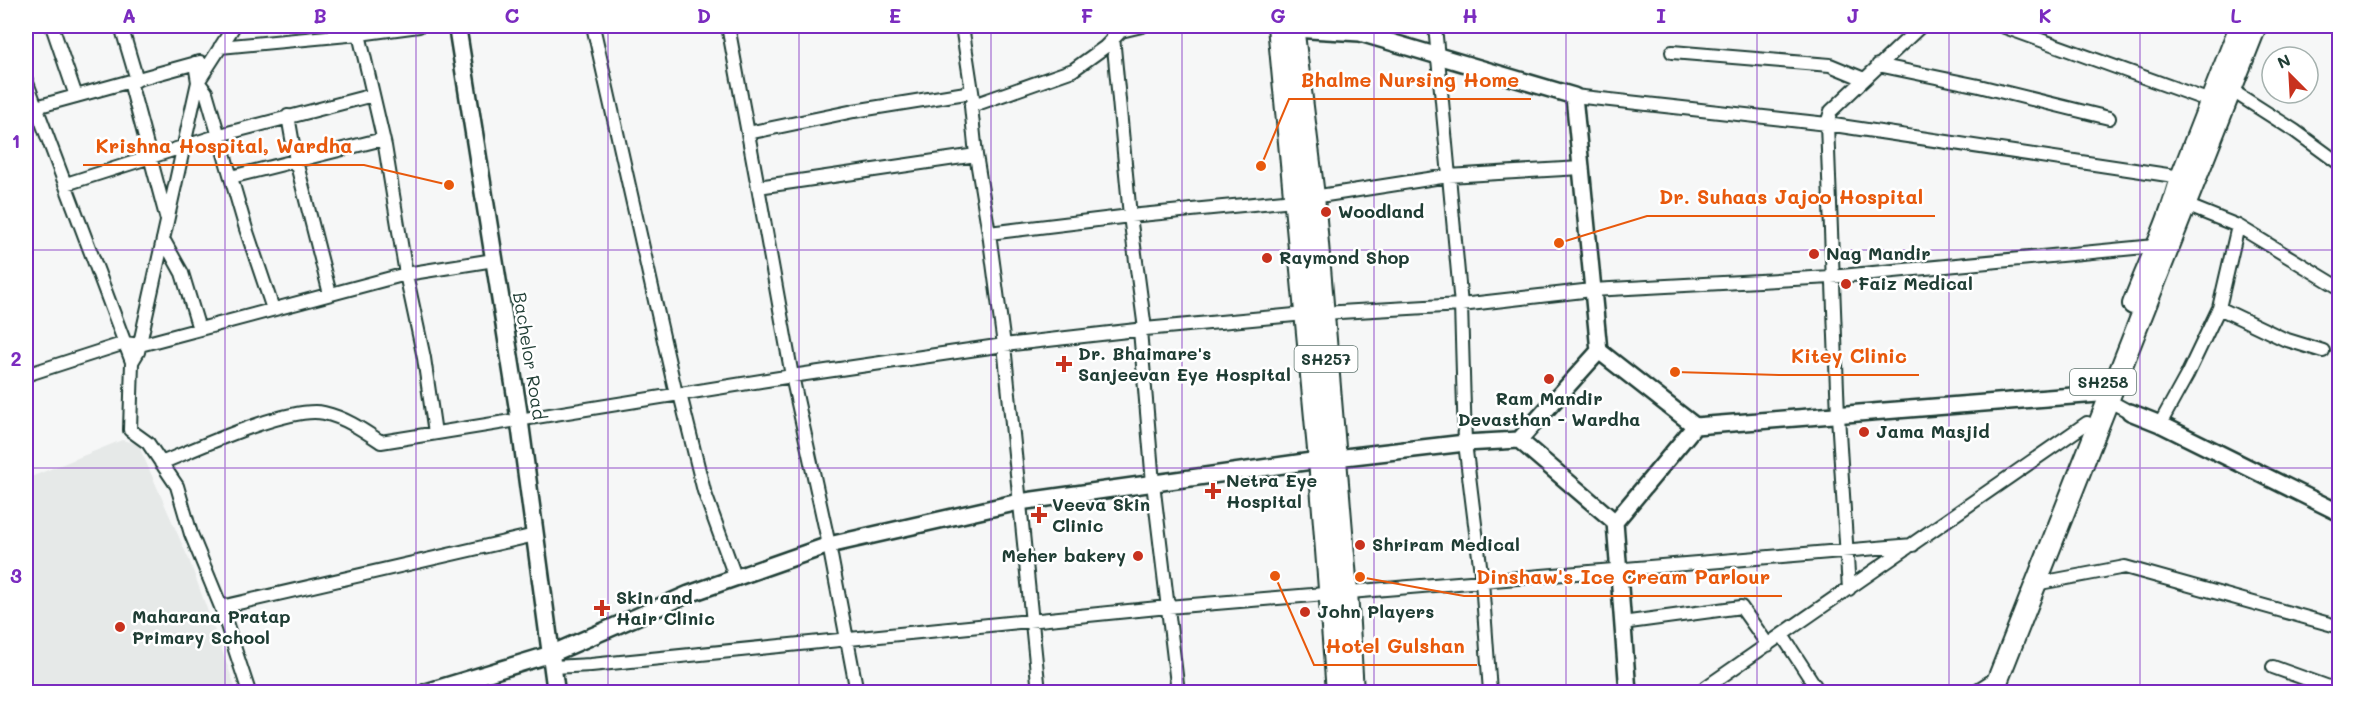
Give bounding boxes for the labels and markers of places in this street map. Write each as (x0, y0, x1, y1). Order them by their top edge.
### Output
callout: Bhalme Nursing Home (1289, 61, 1531, 99)
callout: Krishna Hospital, Wardha (83, 127, 364, 165)
callout: Dr. Suhaas Jajoo Hospital (1647, 178, 1935, 216)
place label: Woodland (1338, 199, 1424, 223)
marker: Woodland (1319, 205, 1333, 219)
place label: Nag Mandir (1826, 241, 1931, 265)
place label: Raymond Shop (1279, 245, 1410, 269)
marker: Nag Mandir (1807, 247, 1821, 261)
marker: Raymond Shop (1260, 251, 1274, 265)
place label: Faiz Medical (1858, 271, 1973, 295)
marker: Faiz Medical (1839, 277, 1853, 291)
callout: Kitey Clinic (1779, 337, 1919, 375)
place label: Dr. Bhaimare's Sanjeevan Eye Hospital (1078, 341, 1291, 386)
marker: Dr. Bhaimare's Sanjeevan Eye Hospital (1055, 355, 1073, 373)
marker: Ram Mandir Devasthan - Wardha (1542, 372, 1556, 386)
place label: Ram Mandir Devasthan - Wardha (1458, 386, 1640, 431)
place label: Jama Masjid (1876, 419, 1990, 443)
marker: Jama Masjid (1857, 425, 1871, 439)
place label: Netra Eye Hospital (1226, 468, 1318, 513)
marker: Netra Eye Hospital (1204, 482, 1222, 500)
place label: Veeva Skin Clinic (1052, 492, 1150, 537)
marker: Veeva Skin Clinic (1030, 506, 1048, 524)
place label: Shriram Medical (1372, 532, 1520, 556)
marker: Shriram Medical (1353, 538, 1367, 552)
place label: Meher bakery (1002, 543, 1126, 567)
marker: Meher bakery (1131, 549, 1145, 563)
callout: Dinshaw's Ice Cream Parlour (1464, 558, 1782, 596)
place label: Skin and Hair Clinic (616, 585, 715, 630)
marker: Skin and Hair Clinic (593, 599, 611, 617)
place label: John Players (1317, 599, 1434, 623)
place label: Maharana Pratap Primary School (132, 604, 291, 649)
marker: John Players (1298, 605, 1312, 619)
marker: Maharana Pratap Primary School (113, 620, 127, 634)
callout: Hotel Gulshan (1314, 627, 1477, 665)

